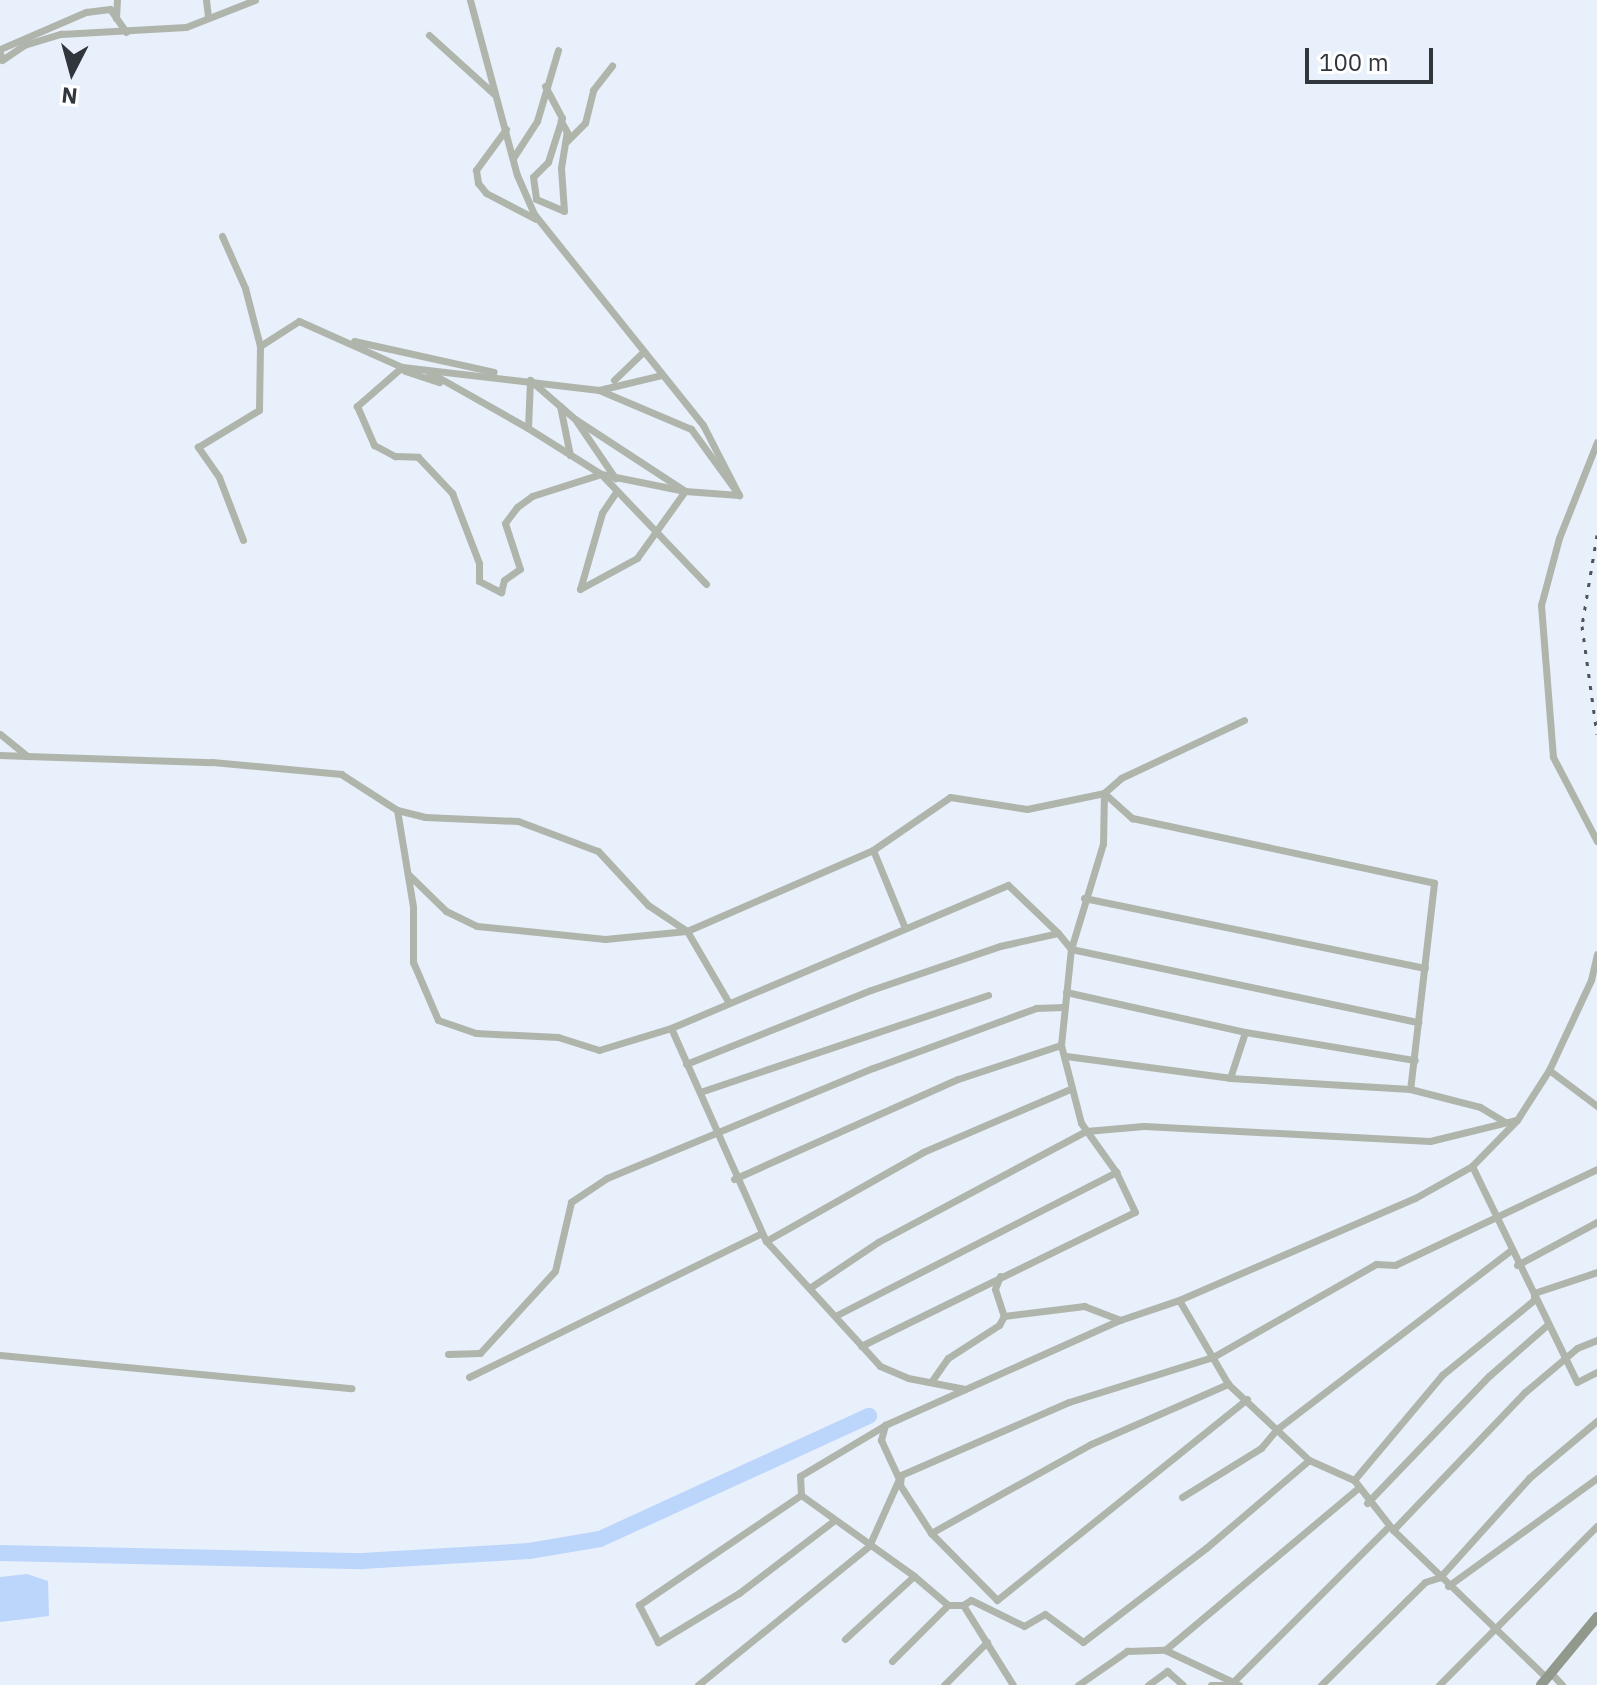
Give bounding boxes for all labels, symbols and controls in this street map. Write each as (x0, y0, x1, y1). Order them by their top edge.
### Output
north arrow (32, 32, 112, 112)
scale bar (1309, 32, 1437, 82)
text: 100 m (1319, 46, 1389, 78)
text: N (60, 81, 79, 112)

